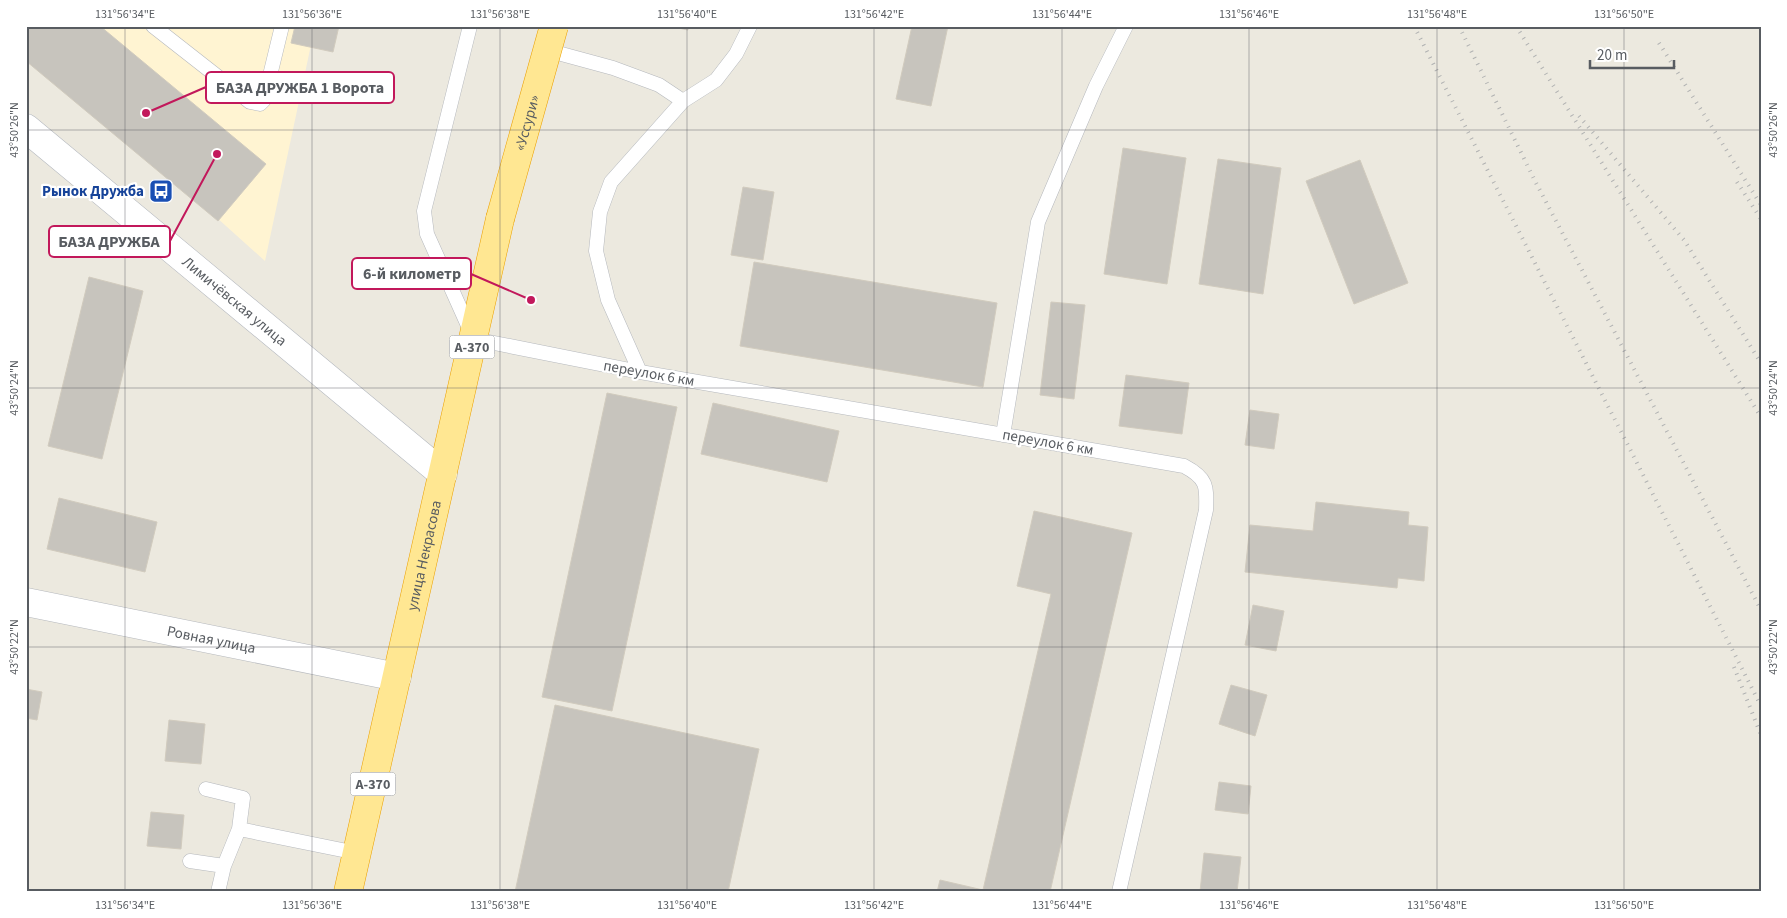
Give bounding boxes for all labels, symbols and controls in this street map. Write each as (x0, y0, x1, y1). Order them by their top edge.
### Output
text: 131°56'34"E (95, 6, 155, 23)
text: 131°56'36"E (282, 6, 342, 23)
text: 131°56'38"E (470, 6, 530, 23)
text: 131°56'40"E (657, 6, 717, 23)
text: 131°56'42"E (844, 6, 904, 23)
text: 131°56'44"E (1032, 6, 1092, 23)
text: 131°56'46"E (1219, 6, 1279, 23)
text: 131°56'48"E (1407, 6, 1467, 23)
text: 131°56'50"E (1594, 6, 1654, 23)
scale bar (1590, 38, 1673, 70)
text: 20 m (1597, 45, 1627, 66)
callout: БАЗА ДРУЖБА 1 Ворота (206, 72, 394, 103)
text: БАЗА ДРУЖБА 1 Ворота (216, 77, 384, 99)
street label: «Уссури» (510, 93, 545, 153)
text: 43°50'26"N (6, 102, 23, 158)
text: 43°50'26"N (1765, 102, 1782, 158)
bus stop icon: Рынок Дружба (148, 178, 174, 204)
place label: Рынок Дружба (42, 181, 144, 202)
callout: БАЗА ДРУЖБА (49, 226, 170, 257)
text: БАЗА ДРУЖБА (58, 231, 161, 253)
street label: Лимичёвская улица (177, 252, 291, 351)
callout: 6-й километр (352, 258, 471, 289)
text: 6-й километр (363, 263, 461, 285)
road number: А-370 (450, 336, 494, 358)
street label: переулок 6 км (602, 355, 696, 392)
text: 43°50'24"N (6, 360, 23, 416)
text: 43°50'24"N (1765, 360, 1782, 416)
street label: переулок 6 км (1001, 424, 1095, 461)
street label: улица Некрасова (402, 498, 447, 613)
text: 43°50'22"N (6, 619, 23, 675)
text: 43°50'22"N (1765, 619, 1782, 675)
street label: Ровная улица (165, 621, 257, 659)
road number: А-370 (350, 772, 396, 796)
text: 131°56'34"E (95, 897, 155, 914)
text: 131°56'36"E (282, 897, 342, 914)
text: 131°56'38"E (470, 897, 530, 914)
text: 131°56'40"E (657, 897, 717, 914)
text: 131°56'42"E (844, 897, 904, 914)
text: 131°56'44"E (1032, 897, 1092, 914)
text: 131°56'46"E (1219, 897, 1279, 914)
text: 131°56'48"E (1407, 897, 1467, 914)
text: 131°56'50"E (1594, 897, 1654, 914)

